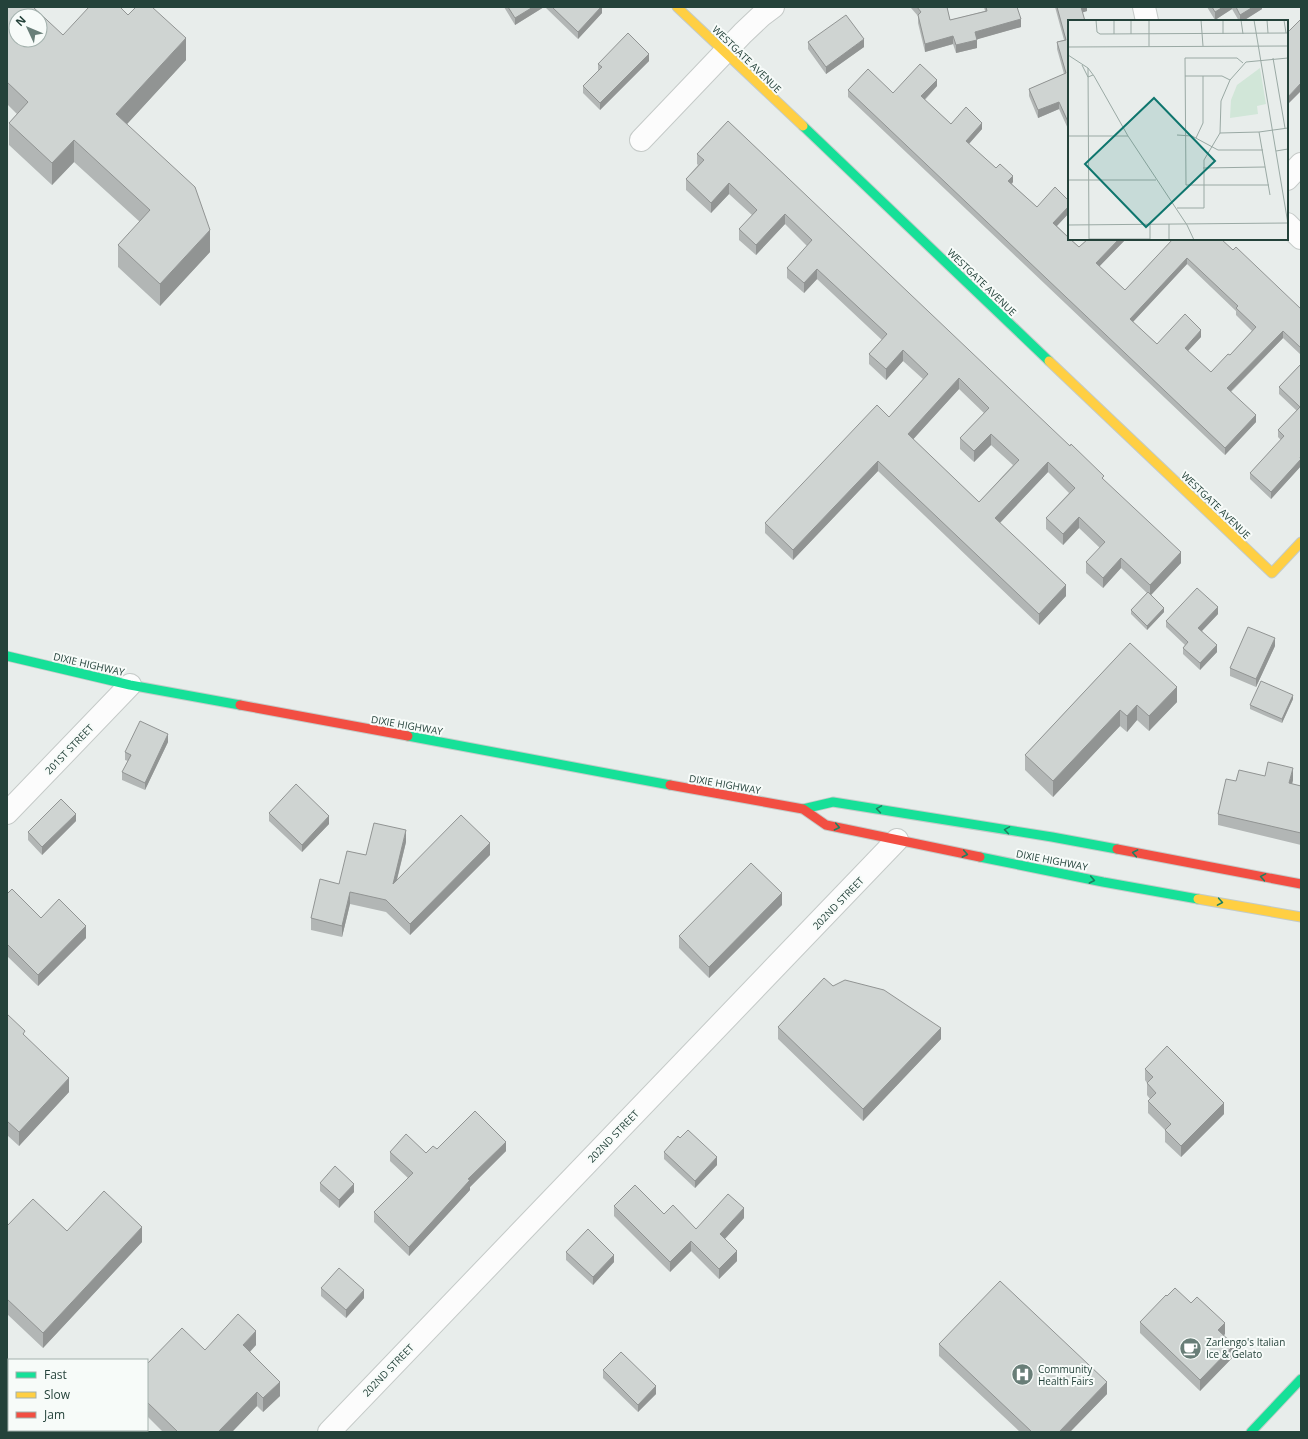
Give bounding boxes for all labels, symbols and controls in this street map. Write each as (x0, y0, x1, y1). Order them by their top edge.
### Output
north arrow (8, 8, 48, 48)
text: N (12, 12, 29, 29)
inset map (1068, 20, 1288, 240)
street label: WESTGATE AVENUE (709, 22, 785, 96)
street label: WESTGATE AVENUE (944, 245, 1020, 319)
street label: WESTGATE AVENUE (1178, 468, 1254, 542)
street label: DIXIE HIGHWAY (52, 649, 126, 679)
street label: DIXIE HIGHWAY (370, 712, 444, 738)
street label: 201ST STREET (42, 721, 97, 777)
street label: DIXIE HIGHWAY (688, 771, 762, 797)
one-way arrow (876, 805, 882, 814)
one-way arrow (834, 823, 841, 831)
one-way arrow (1004, 826, 1010, 834)
street label: DIXIE HIGHWAY (1015, 846, 1089, 874)
one-way arrow (961, 849, 968, 858)
one-way arrow (1132, 850, 1138, 858)
street label: 202ND STREET (809, 873, 867, 932)
one-way arrow (1260, 874, 1266, 882)
one-way arrow (1089, 875, 1095, 883)
one-way arrow (1217, 898, 1223, 906)
street label: 202ND STREET (584, 1106, 642, 1165)
cafe icon: Zarlengo's Italian Ice & Gelato (1178, 1335, 1204, 1361)
place label: Zarlengo's Italian Ice & Gelato (1206, 1335, 1285, 1361)
street label: 202ND STREET (359, 1340, 417, 1399)
legend (8, 1359, 148, 1431)
hospital icon: Community Health Fairs (1010, 1362, 1036, 1388)
place label: Community Health Fairs (1038, 1362, 1094, 1388)
text: Fast (44, 1366, 67, 1383)
text: Slow (44, 1386, 71, 1403)
text: Jam (43, 1406, 65, 1423)

